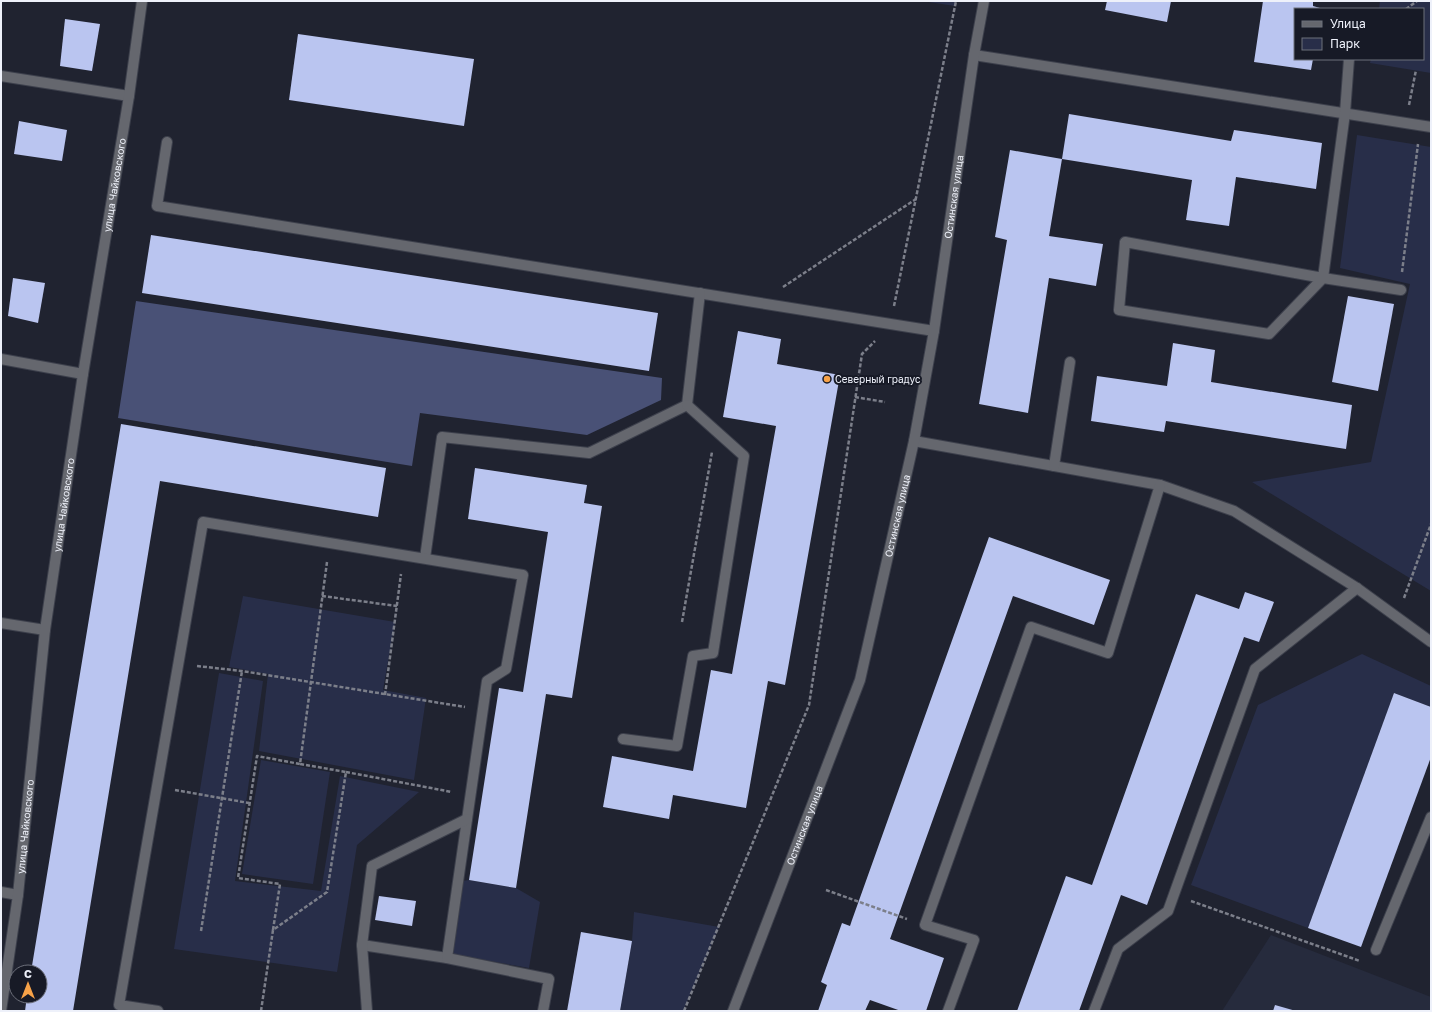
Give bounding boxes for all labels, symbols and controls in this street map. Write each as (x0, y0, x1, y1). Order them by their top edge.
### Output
legend (1294, 8, 1424, 60)
text: Улица (1330, 16, 1366, 31)
text: Парк (1330, 36, 1360, 51)
street label: улица Чайковского (101, 137, 128, 233)
street label: Остинская улица (941, 154, 965, 239)
place label: Северный градус (835, 373, 921, 385)
marker: Северный градус (822, 374, 832, 384)
street label: улица Чайковского (51, 457, 76, 553)
street label: Остинская улица (882, 473, 912, 558)
street label: улица Чайковского (14, 779, 36, 874)
street label: Остинская улица (784, 784, 825, 867)
north arrow (8, 964, 48, 1004)
text: С (24, 967, 32, 980)

